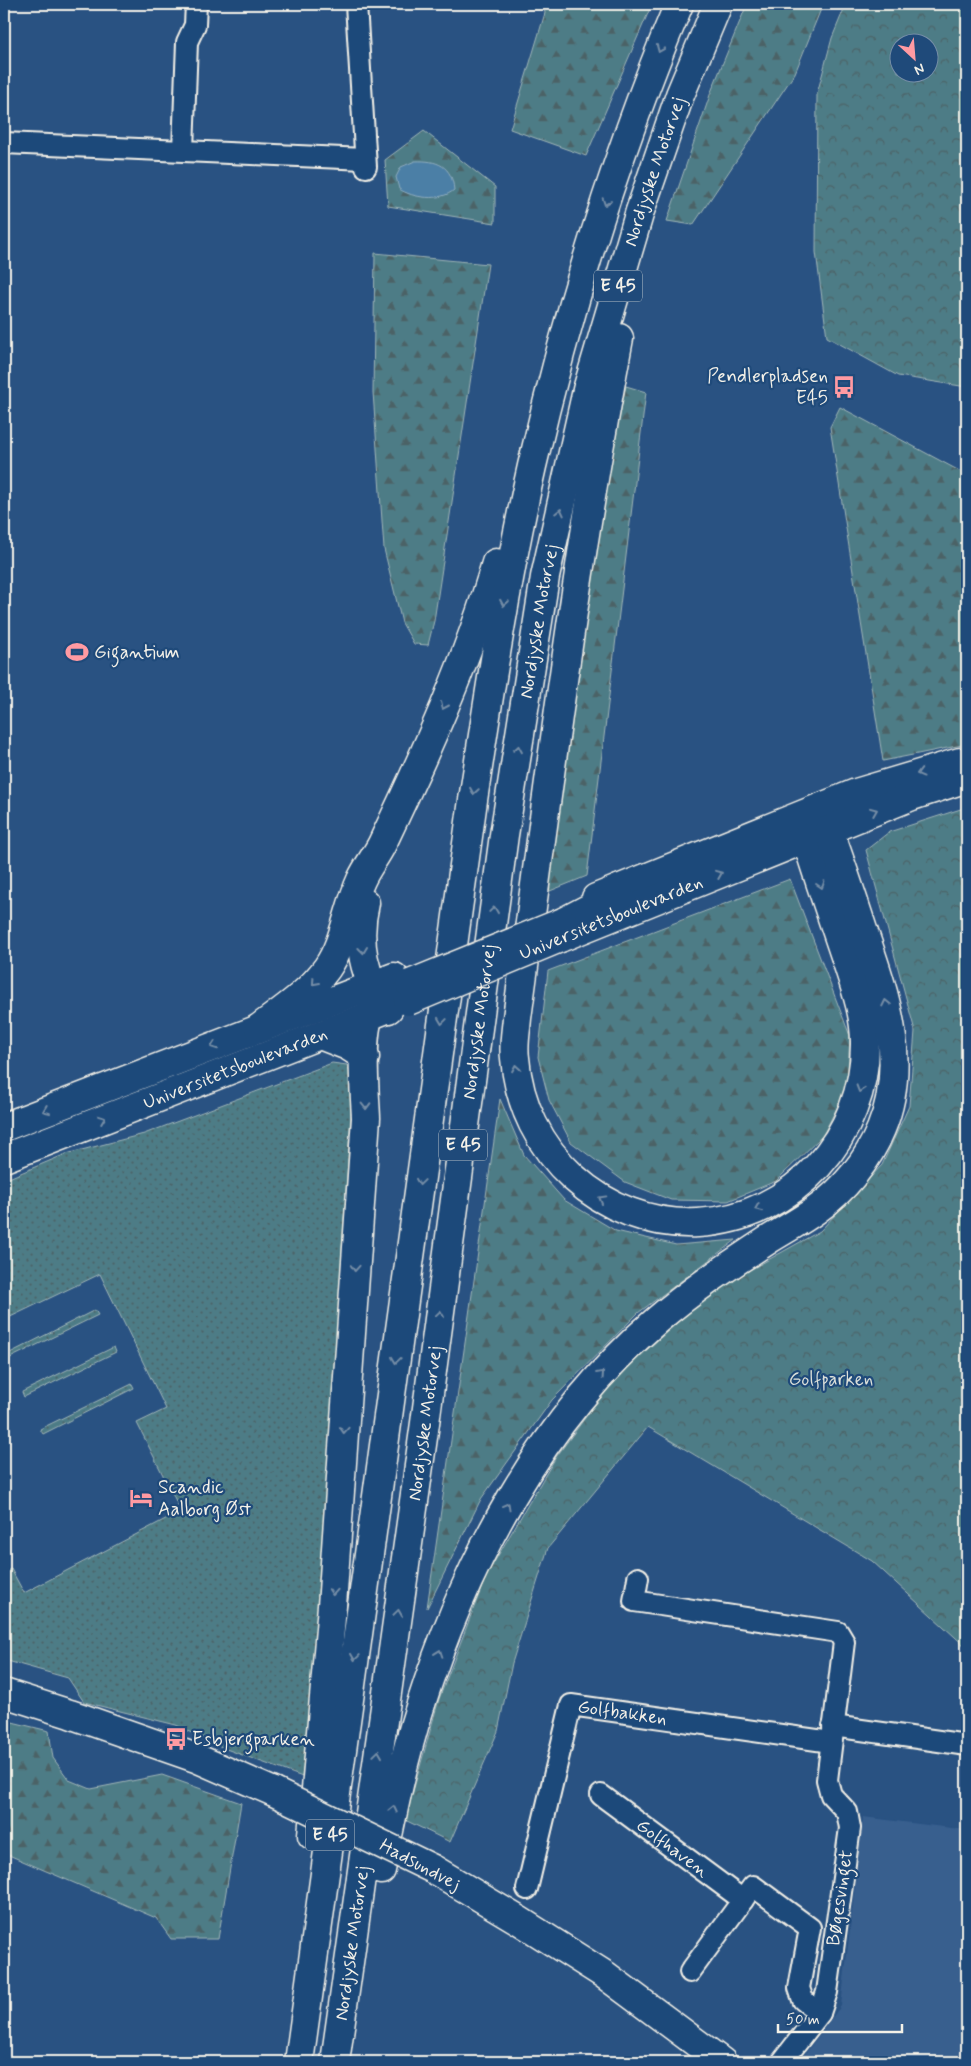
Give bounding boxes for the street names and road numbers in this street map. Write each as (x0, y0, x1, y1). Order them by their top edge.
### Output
street label: Nordjyske Motorvej (618, 94, 692, 249)
road number: E 45 (594, 270, 642, 302)
street label: Nordjyske Motorvej (513, 542, 565, 700)
street label: Universitetsboulevarden (516, 870, 706, 966)
street label: Nordjyske Motorvej (456, 943, 503, 1101)
street label: Universitetsboulevarden (139, 1021, 331, 1115)
road number: E 45 (439, 1130, 487, 1160)
street label: Nordjyske Motorvej (402, 1344, 449, 1502)
street label: Golfbakken (576, 1694, 669, 1731)
street label: Golfhaven (631, 1813, 714, 1883)
road number: E 45 (306, 1820, 354, 1850)
street label: Hadsundvej (375, 1833, 465, 1897)
street label: Bøgesvinget (821, 1849, 862, 1948)
street label: Nordjyske Motorvej (328, 1864, 376, 2022)

